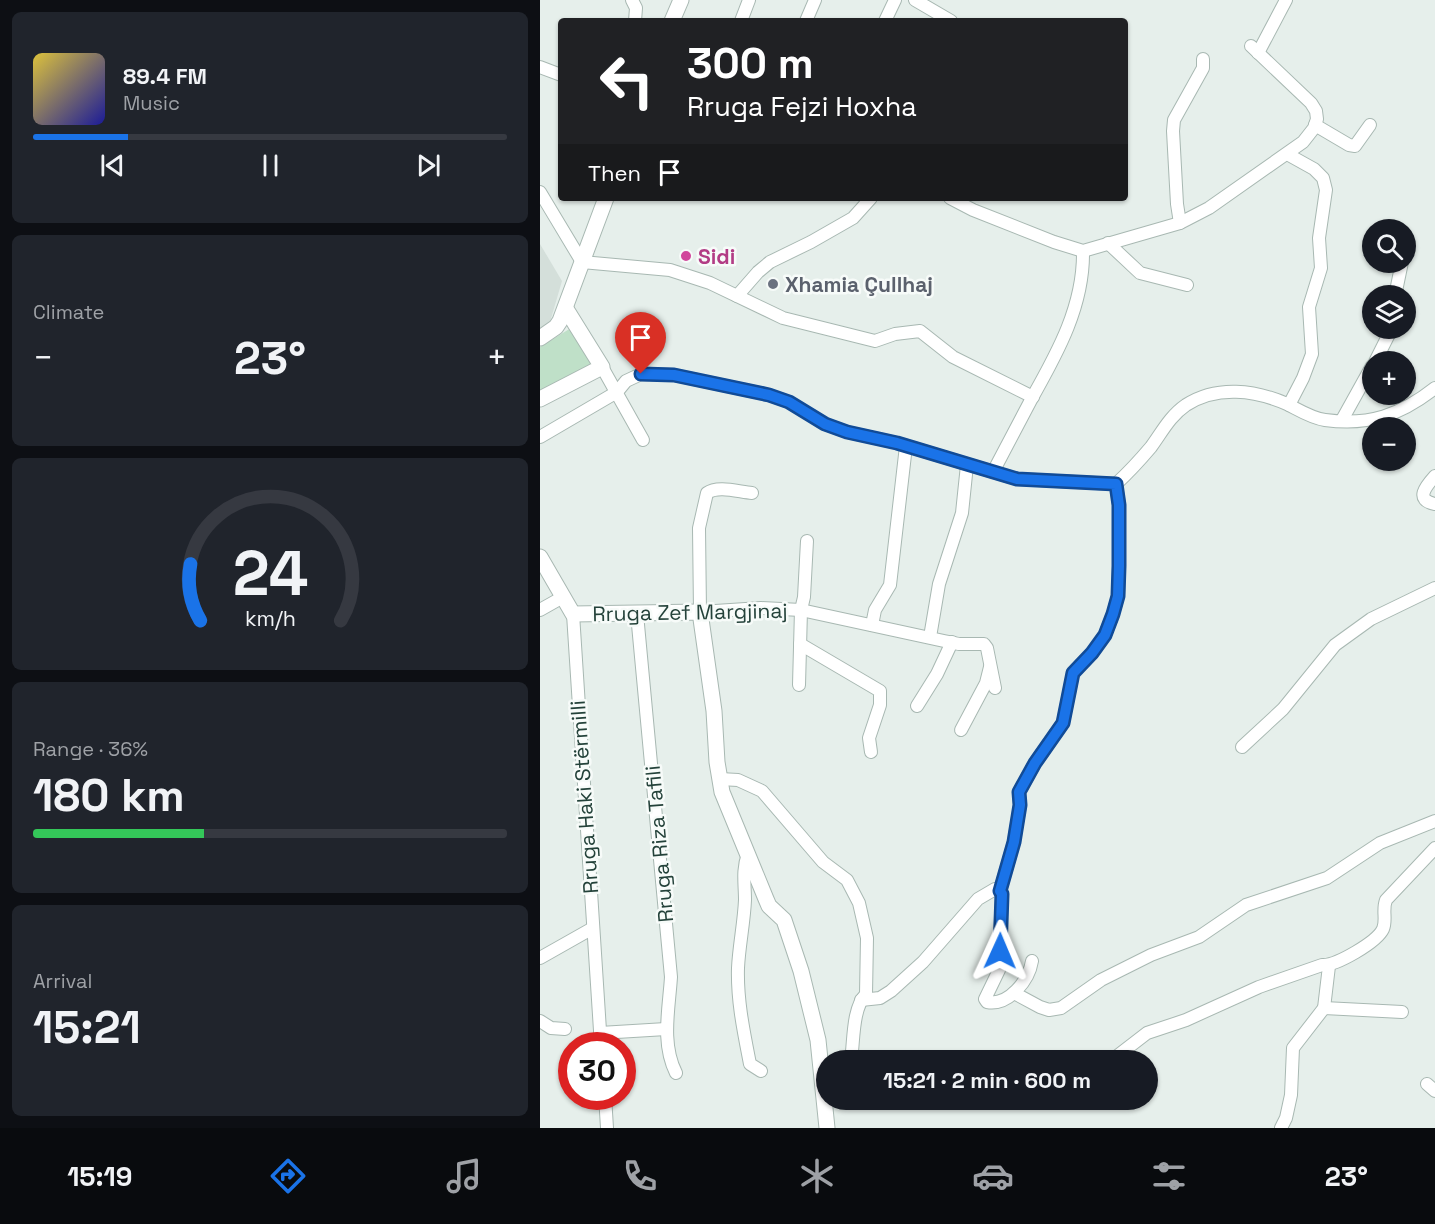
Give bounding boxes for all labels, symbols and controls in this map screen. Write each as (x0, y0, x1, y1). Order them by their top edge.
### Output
text: 300 m (687, 37, 814, 90)
icon: left (588, 42, 666, 120)
text: 89.4 FM (123, 62, 207, 90)
text: Rruga Fejzi Hoxha (687, 89, 917, 124)
text: Music (123, 90, 180, 116)
icon: previous (96, 149, 129, 182)
icon: pause (254, 149, 287, 182)
icon: next (412, 149, 445, 182)
icon: arrive (653, 156, 686, 189)
text: Then (588, 159, 641, 187)
map controls (1362, 219, 1416, 471)
button: search (1362, 219, 1416, 273)
place label: Sidi (698, 243, 735, 270)
marker: Sidi (679, 249, 693, 263)
place label: Xhamia Çullhaj (785, 271, 933, 298)
marker: Xhamia Çullhaj (766, 277, 780, 291)
button: layers (1362, 285, 1416, 339)
text: Climate (33, 299, 104, 325)
pin (615, 312, 666, 374)
icon: arrive (624, 321, 657, 354)
text: 23° (234, 330, 306, 387)
text: − (33, 337, 53, 379)
text: + (487, 337, 507, 379)
button: + (1362, 351, 1416, 405)
button: − (1362, 417, 1416, 471)
text: 24 (232, 534, 308, 613)
street label: Rruga Zef Margjinaj (592, 597, 788, 627)
text: km/h (244, 605, 296, 632)
street label: Rruga Haki Stërmilli (564, 699, 604, 895)
text: Range · 36% (33, 736, 148, 762)
street label: Rruga Riza Tafili (639, 764, 679, 924)
text: 180 km (33, 767, 185, 824)
position arrow (968, 919, 1032, 983)
text: Arrival (33, 968, 92, 994)
text: 15:21 (33, 999, 141, 1056)
speed limit sign: 30 (558, 1032, 636, 1110)
text: 15:21 · 2 min · 600 m (883, 1066, 1091, 1094)
icon: directions (267, 1155, 309, 1197)
icon: music (443, 1155, 485, 1197)
icon: phone (619, 1155, 661, 1197)
icon: climate (796, 1155, 838, 1197)
icon: car (972, 1155, 1014, 1197)
icon: filters (1148, 1155, 1190, 1197)
text: 15:19 (67, 1159, 133, 1194)
text: 23° (1325, 1159, 1368, 1194)

